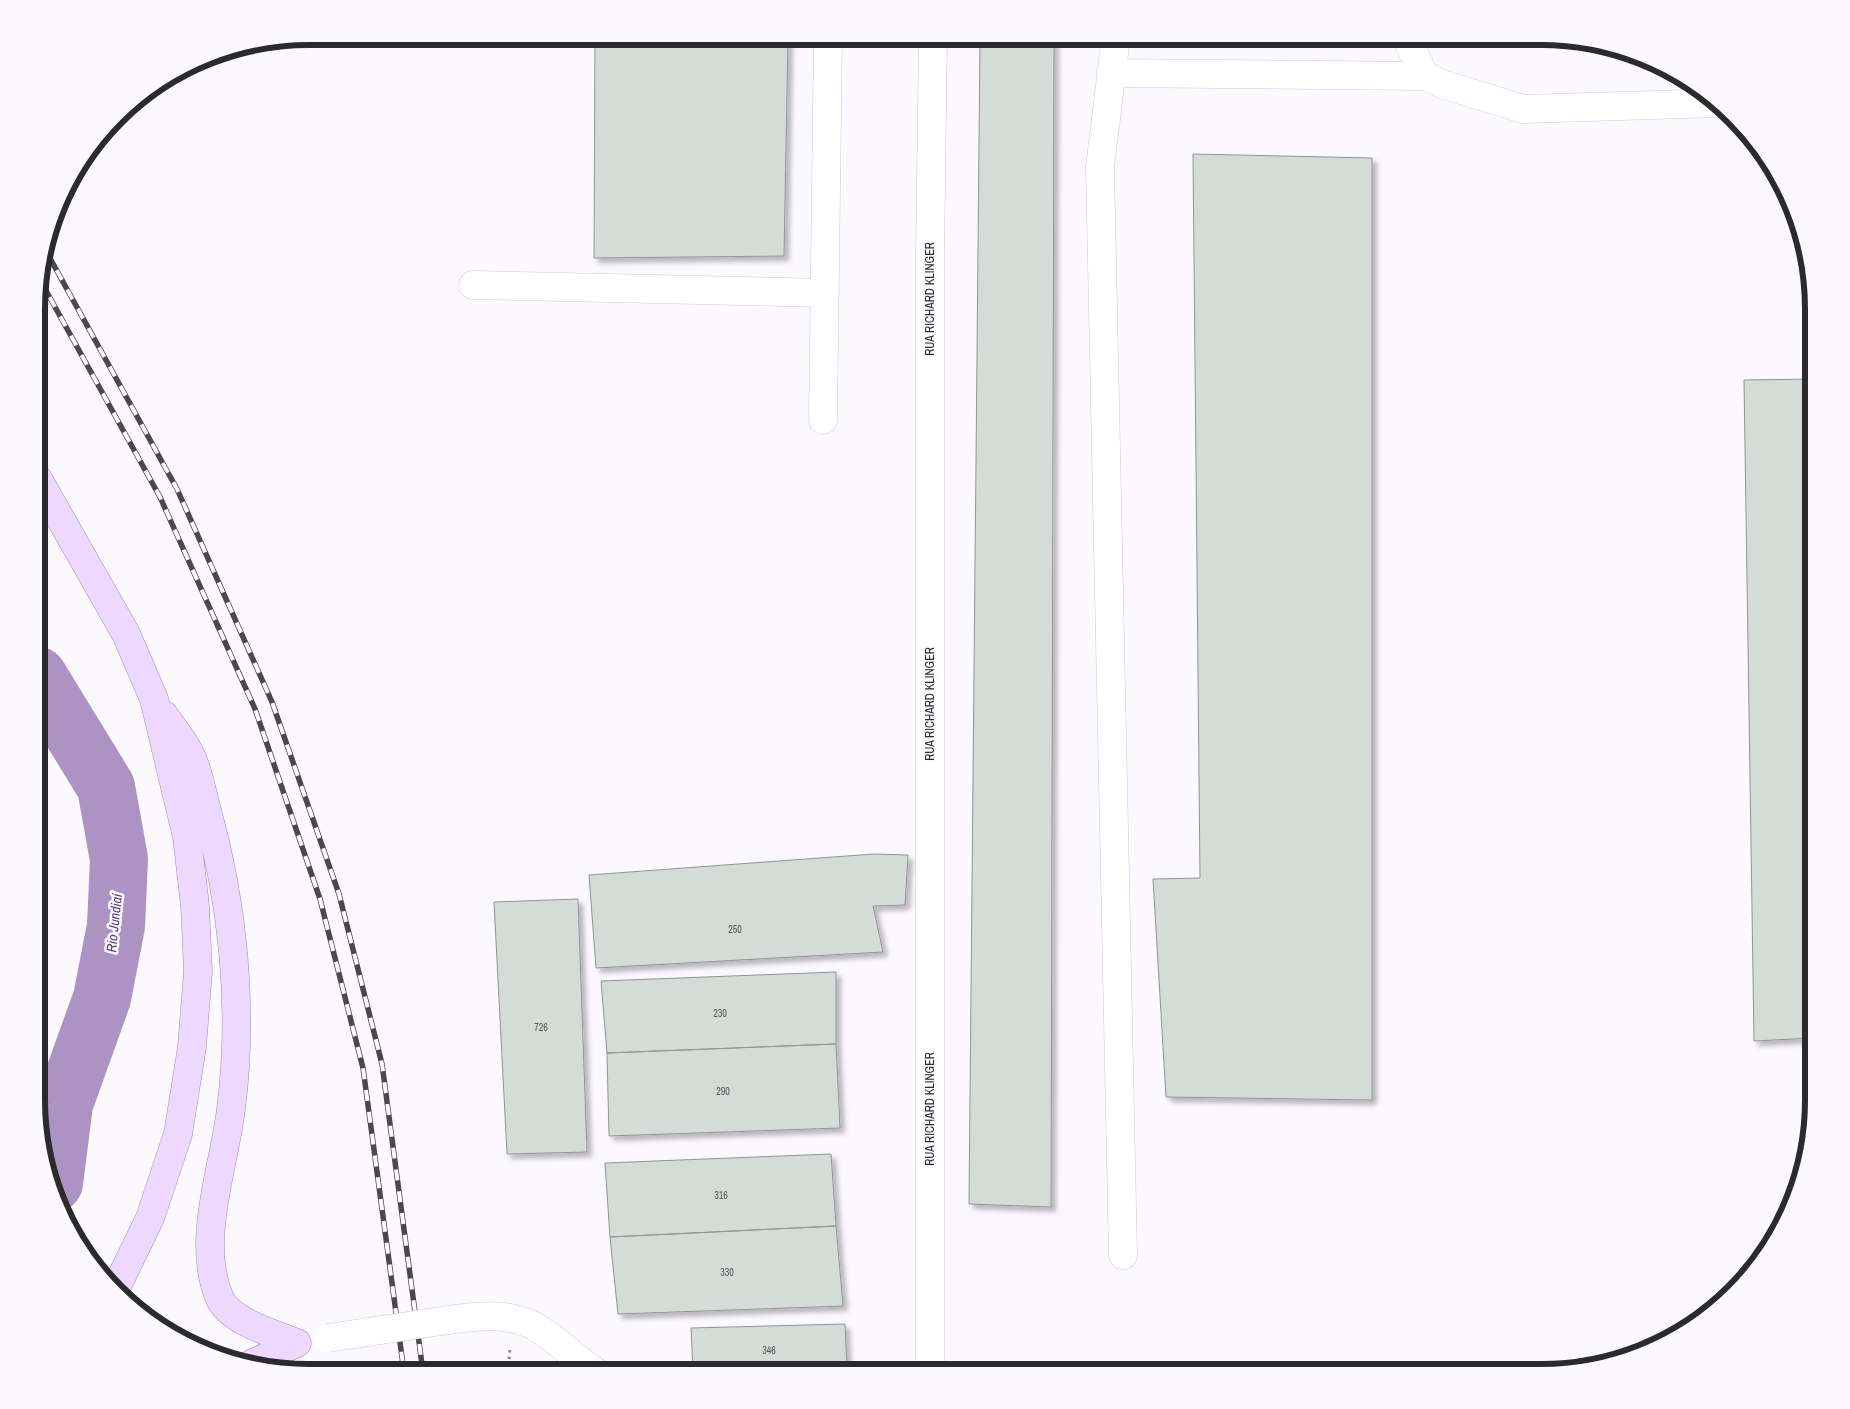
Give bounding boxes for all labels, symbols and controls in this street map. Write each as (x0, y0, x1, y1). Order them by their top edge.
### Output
street label: RUA RICHARD KLINGER (922, 242, 938, 356)
street label: RUA RICHARD KLINGER (922, 647, 938, 761)
water label: Rio Jundiaí (102, 891, 126, 953)
house number: 250 (728, 923, 742, 936)
house number: 230 (713, 1007, 727, 1020)
house number: 726 (534, 1021, 548, 1034)
street label: RUA RICHARD KLINGER (922, 1052, 938, 1166)
house number: 290 (716, 1085, 730, 1098)
house number: 316 (714, 1189, 728, 1202)
house number: 330 (720, 1266, 734, 1279)
house number: 346 (762, 1344, 776, 1357)

